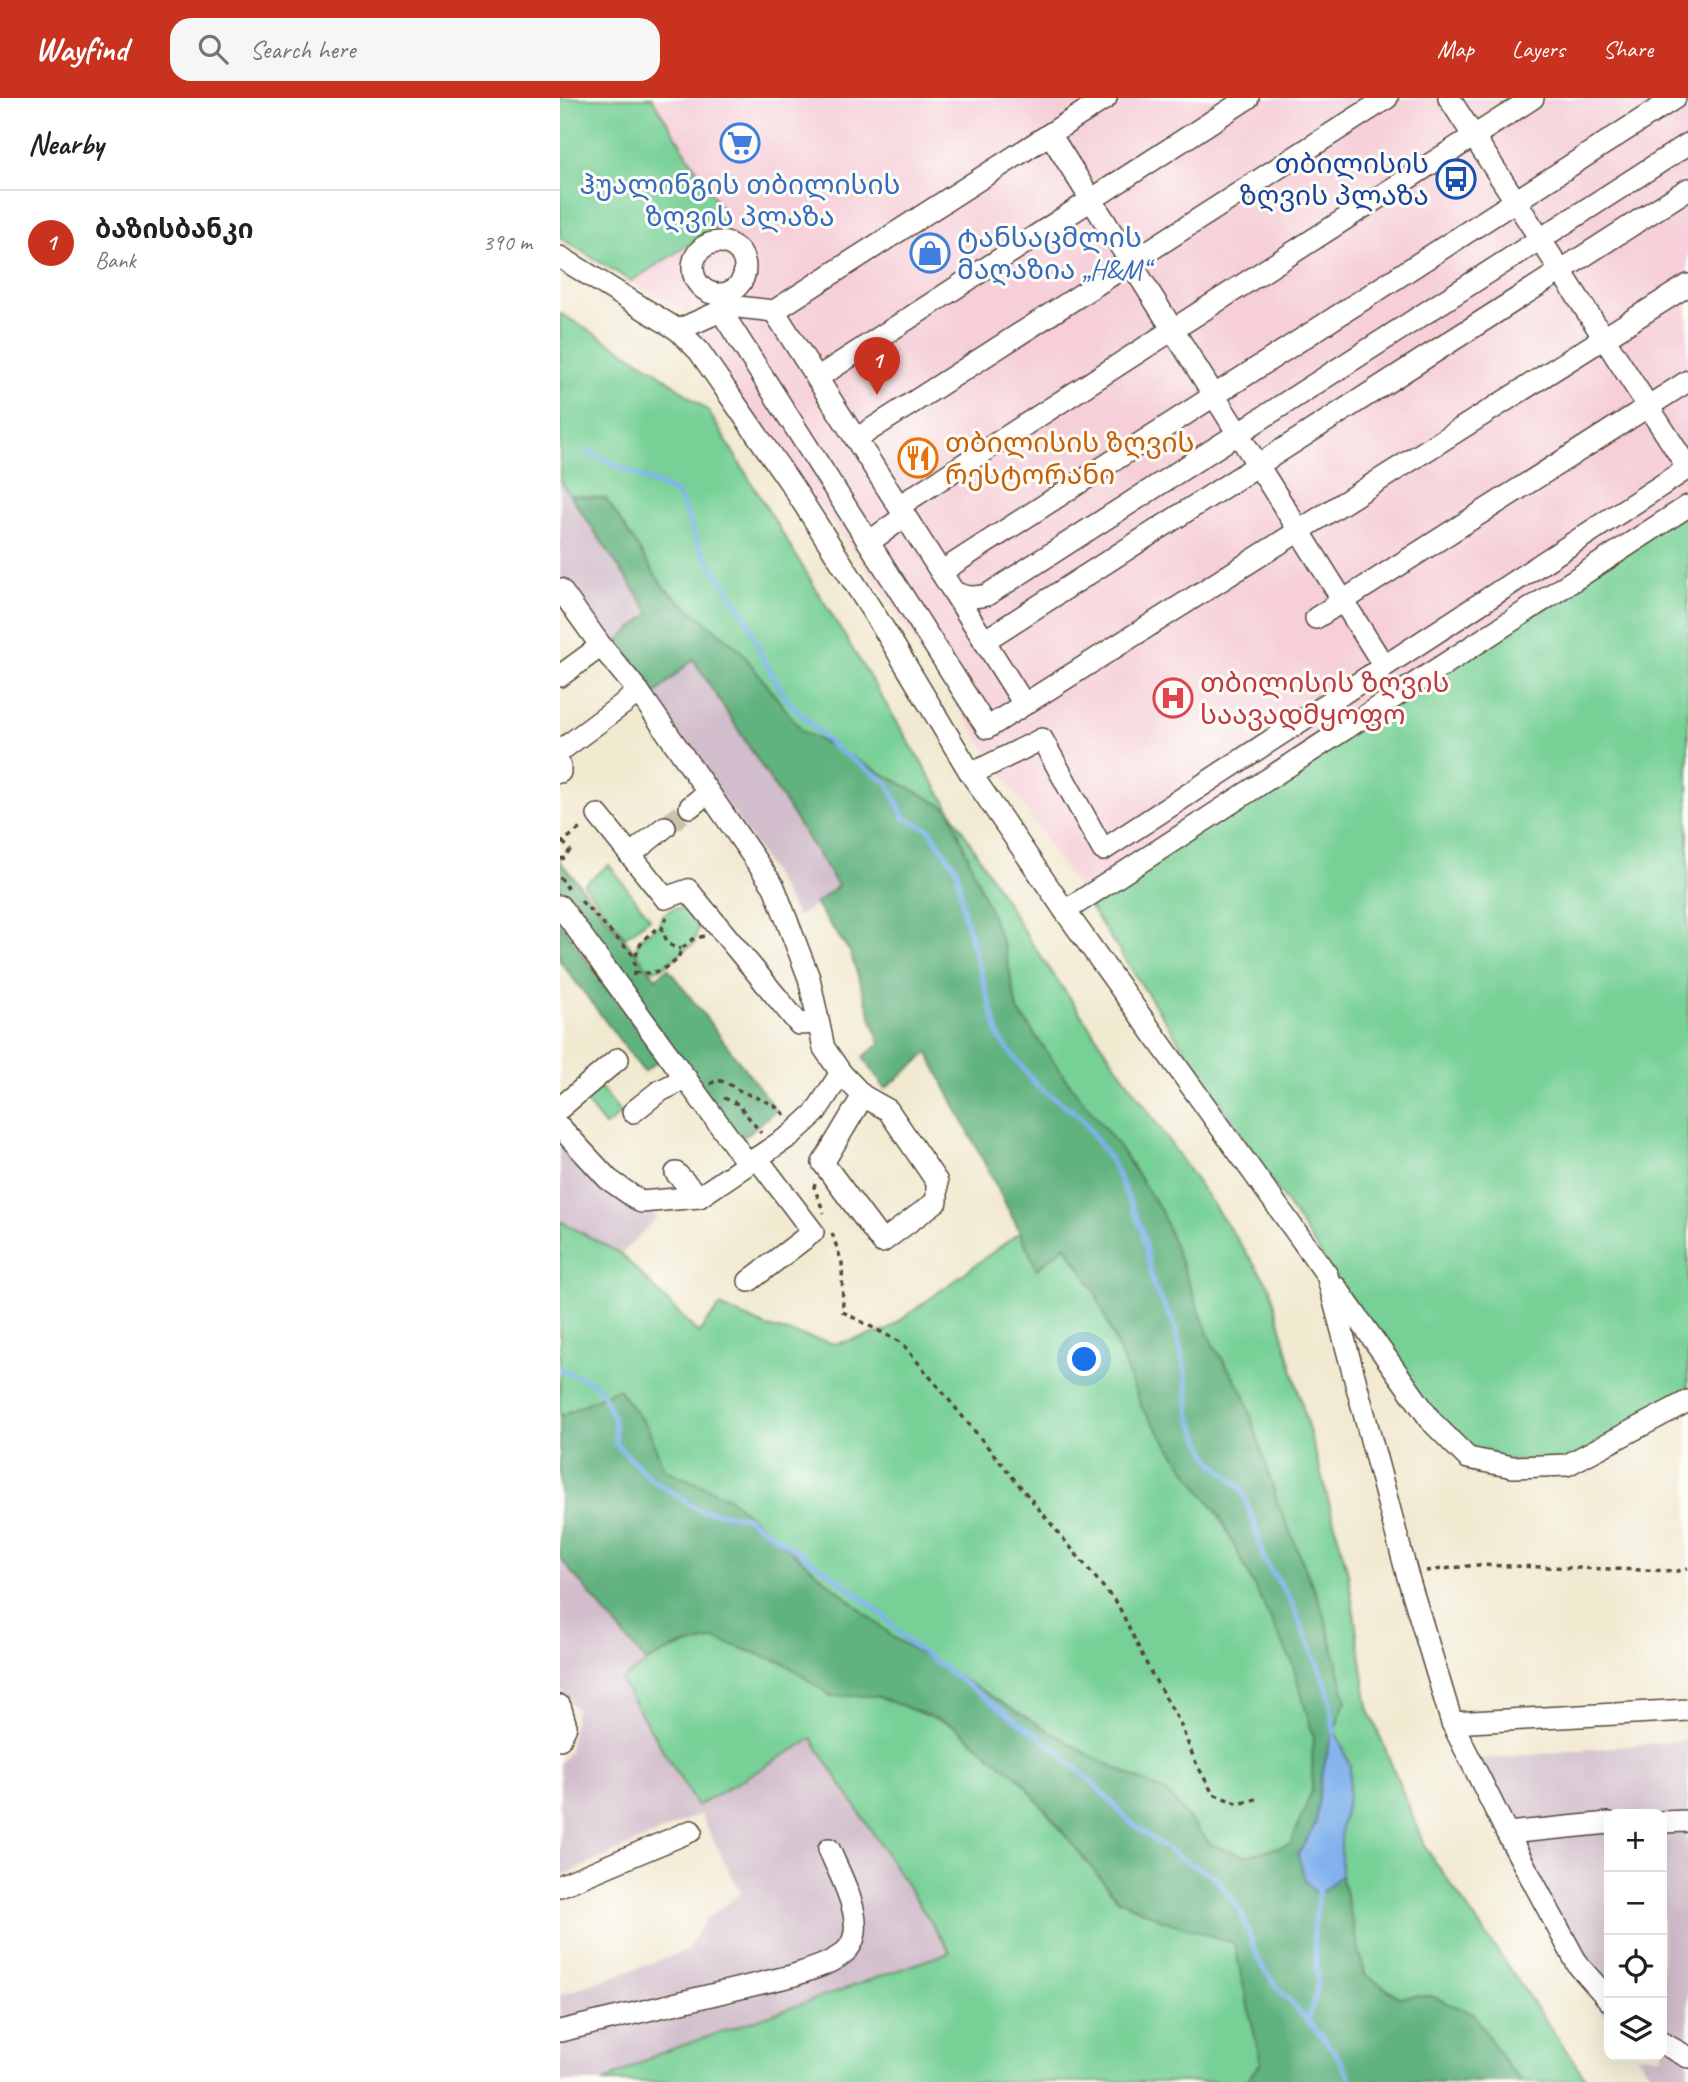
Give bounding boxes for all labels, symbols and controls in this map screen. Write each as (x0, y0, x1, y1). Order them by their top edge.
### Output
search box (170, 18, 660, 81)
text: Wayfind (35, 28, 128, 70)
icon: search (194, 30, 232, 68)
text: Search here (250, 33, 356, 66)
text: Map (1437, 34, 1474, 64)
text: Layers (1512, 34, 1565, 64)
text: Share (1603, 34, 1653, 64)
supermarket icon: ჰუალინგის თბილისის ზღვის პლაზა (719, 122, 761, 164)
text: Nearby (28, 125, 104, 163)
place label: თბილისის ზღვის პლაზა (1240, 146, 1429, 213)
bus stop icon: თბილისის ზღვის პლაზა (1435, 158, 1477, 200)
place label: ჰუალინგის თბილისის ზღვის პლაზა (580, 167, 900, 234)
text: ბაზისბანკი (95, 213, 253, 246)
place label: ტანსაცმლის მაღაზია „H&M“ (957, 220, 1154, 287)
text: 1 (46, 228, 56, 257)
text: 390 m (483, 228, 532, 257)
shop icon: ტანსაცმლის მაღაზია „H&M“ (909, 232, 951, 274)
text: Bank (95, 246, 136, 275)
pin: 1 (854, 337, 900, 395)
place label: თბილისის ზღვის რესტორანი (945, 425, 1195, 492)
restaurant icon: თბილისის ზღვის რესტორანი (897, 437, 939, 479)
place label: თბილისის ზღვის საავადმყოფო (1200, 665, 1450, 732)
hospital icon: თბილისის ზღვის საავადმყოფო (1152, 677, 1194, 719)
your location (1067, 1342, 1101, 1376)
map controls (1604, 1809, 1667, 2061)
button: + (1604, 1809, 1667, 1872)
button: − (1604, 1872, 1667, 1935)
button: locate (1604, 1935, 1667, 1998)
button: layers (1604, 1998, 1667, 2061)

